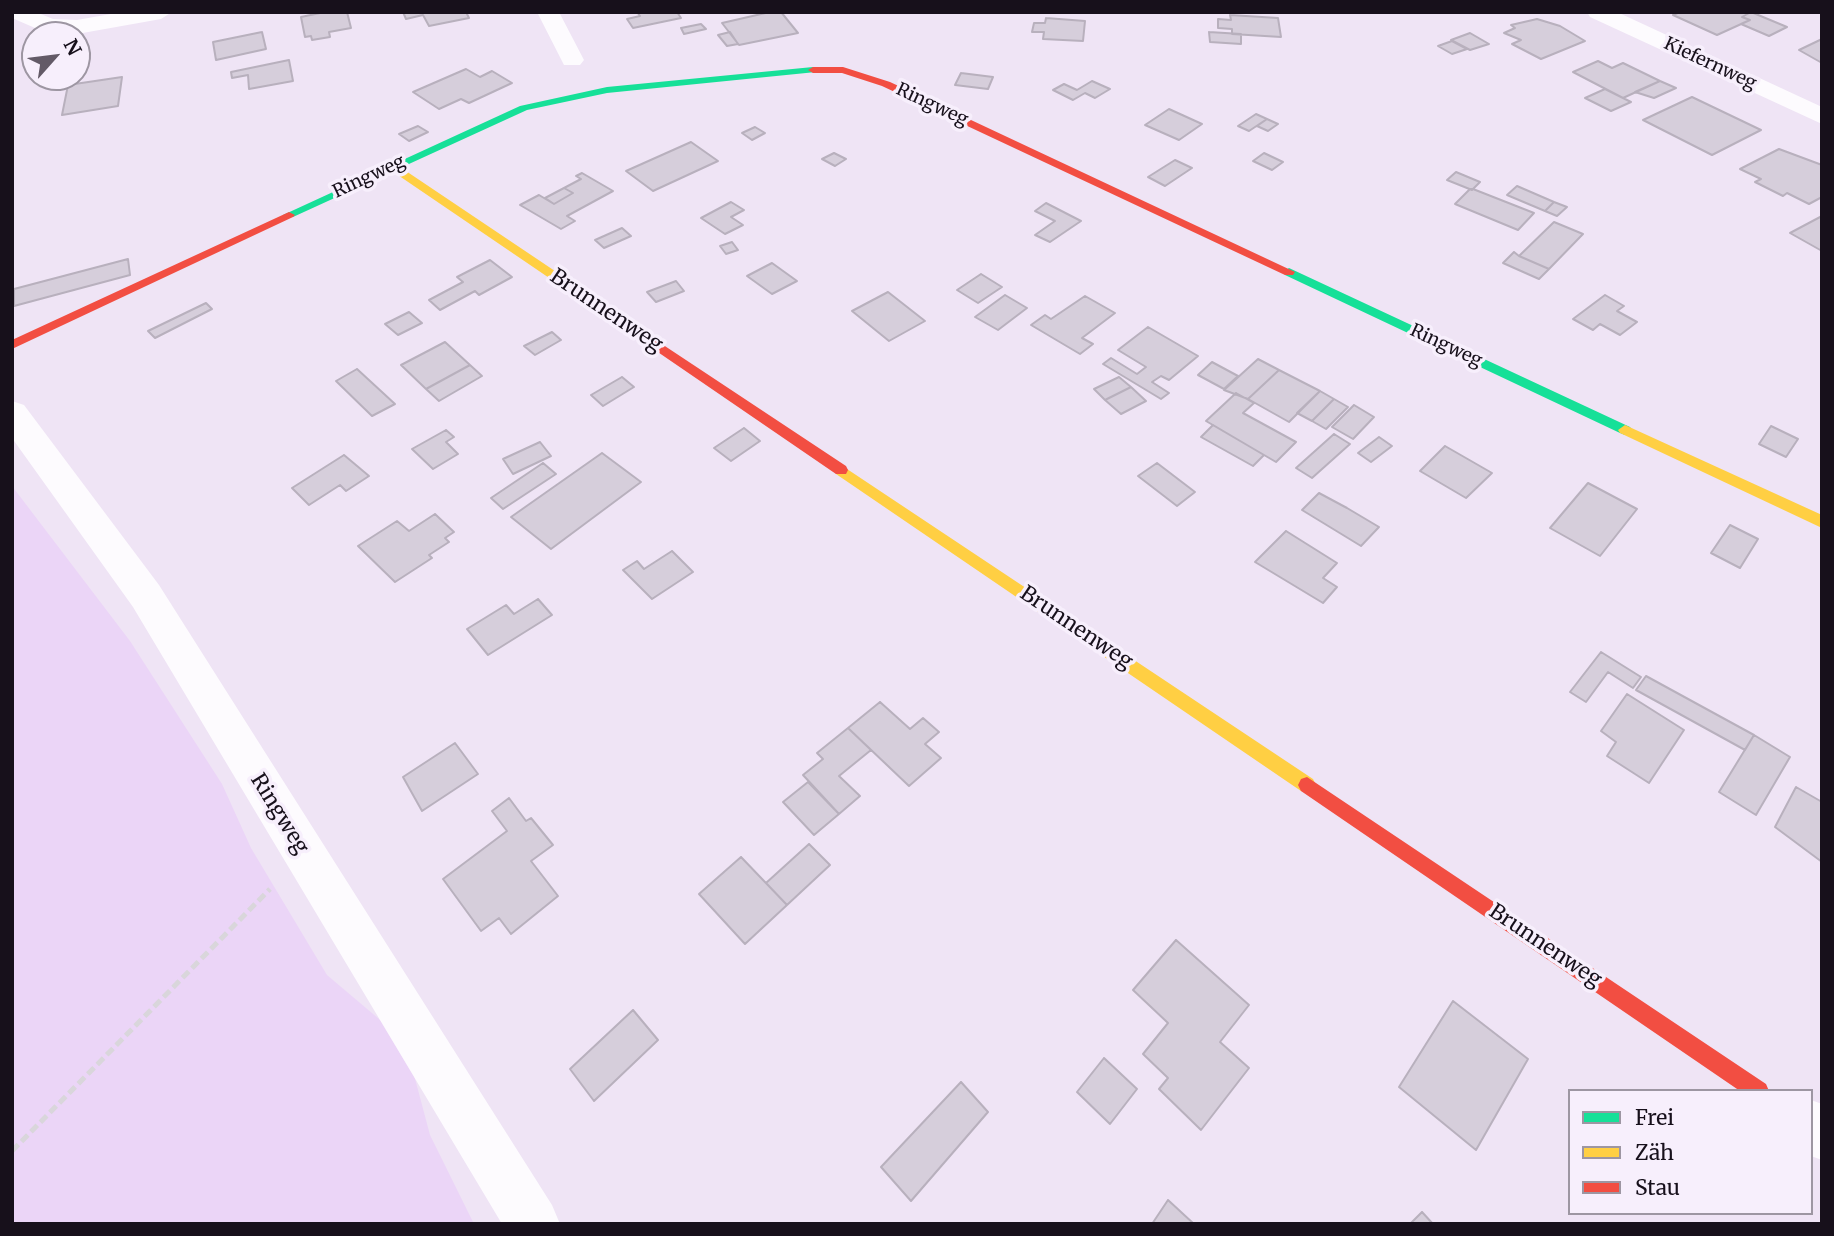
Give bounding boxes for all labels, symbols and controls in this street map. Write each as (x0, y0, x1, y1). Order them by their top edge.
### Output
north arrow (21, 21, 91, 91)
street label: Kiefernweg (1660, 33, 1760, 95)
text: N (59, 35, 87, 59)
street label: Ringweg (893, 79, 971, 131)
street label: Ringweg (330, 151, 408, 203)
street label: Brunnenweg (545, 264, 667, 358)
street label: Ringweg (1407, 320, 1485, 372)
street label: Brunnenweg (1015, 581, 1137, 675)
street label: Ringweg (245, 769, 313, 859)
street label: Brunnenweg (1484, 899, 1606, 993)
legend (1568, 1089, 1813, 1215)
text: Frei (1635, 1104, 1674, 1131)
text: Zäh (1635, 1139, 1674, 1166)
text: Stau (1635, 1174, 1680, 1201)

